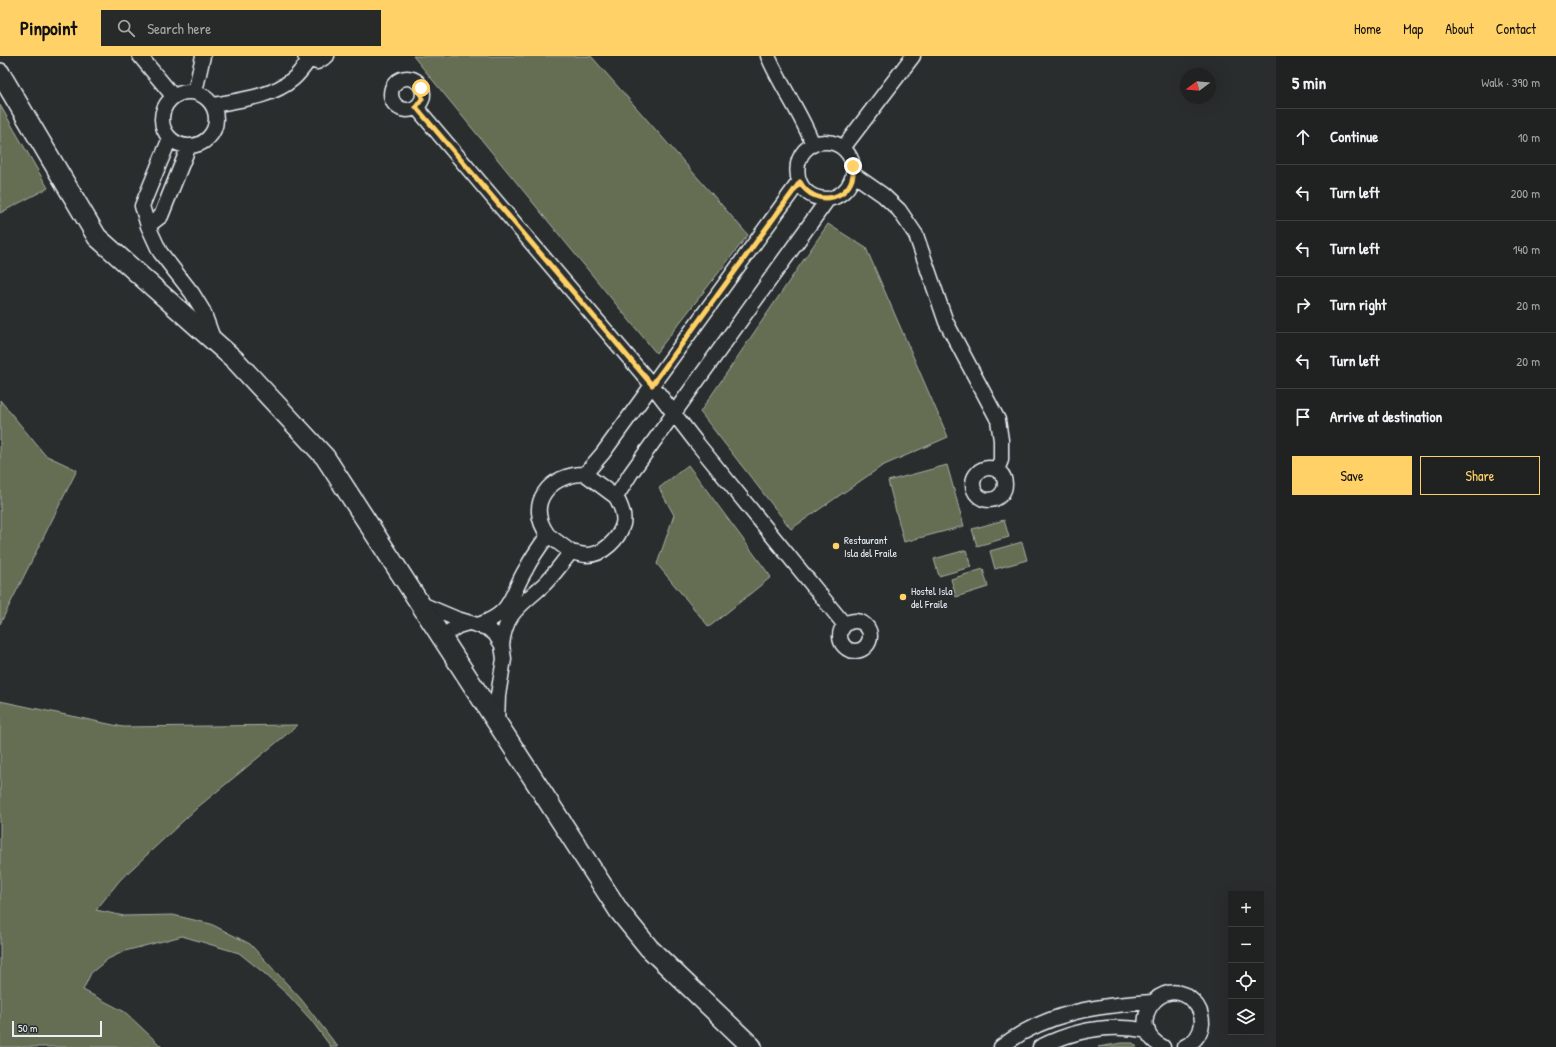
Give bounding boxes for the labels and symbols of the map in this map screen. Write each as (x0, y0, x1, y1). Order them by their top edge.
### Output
north arrow (1180, 68, 1216, 104)
route start (412, 79, 430, 97)
route end (844, 157, 862, 175)
place label: Restaurant Isla del Fraile (844, 533, 898, 560)
marker: Restaurant Isla del Fraile (831, 541, 841, 551)
place label: Hostel Isla del Fraile (911, 584, 953, 611)
marker: Hostel Isla del Fraile (898, 592, 908, 602)
scale bar (12, 1019, 102, 1038)

